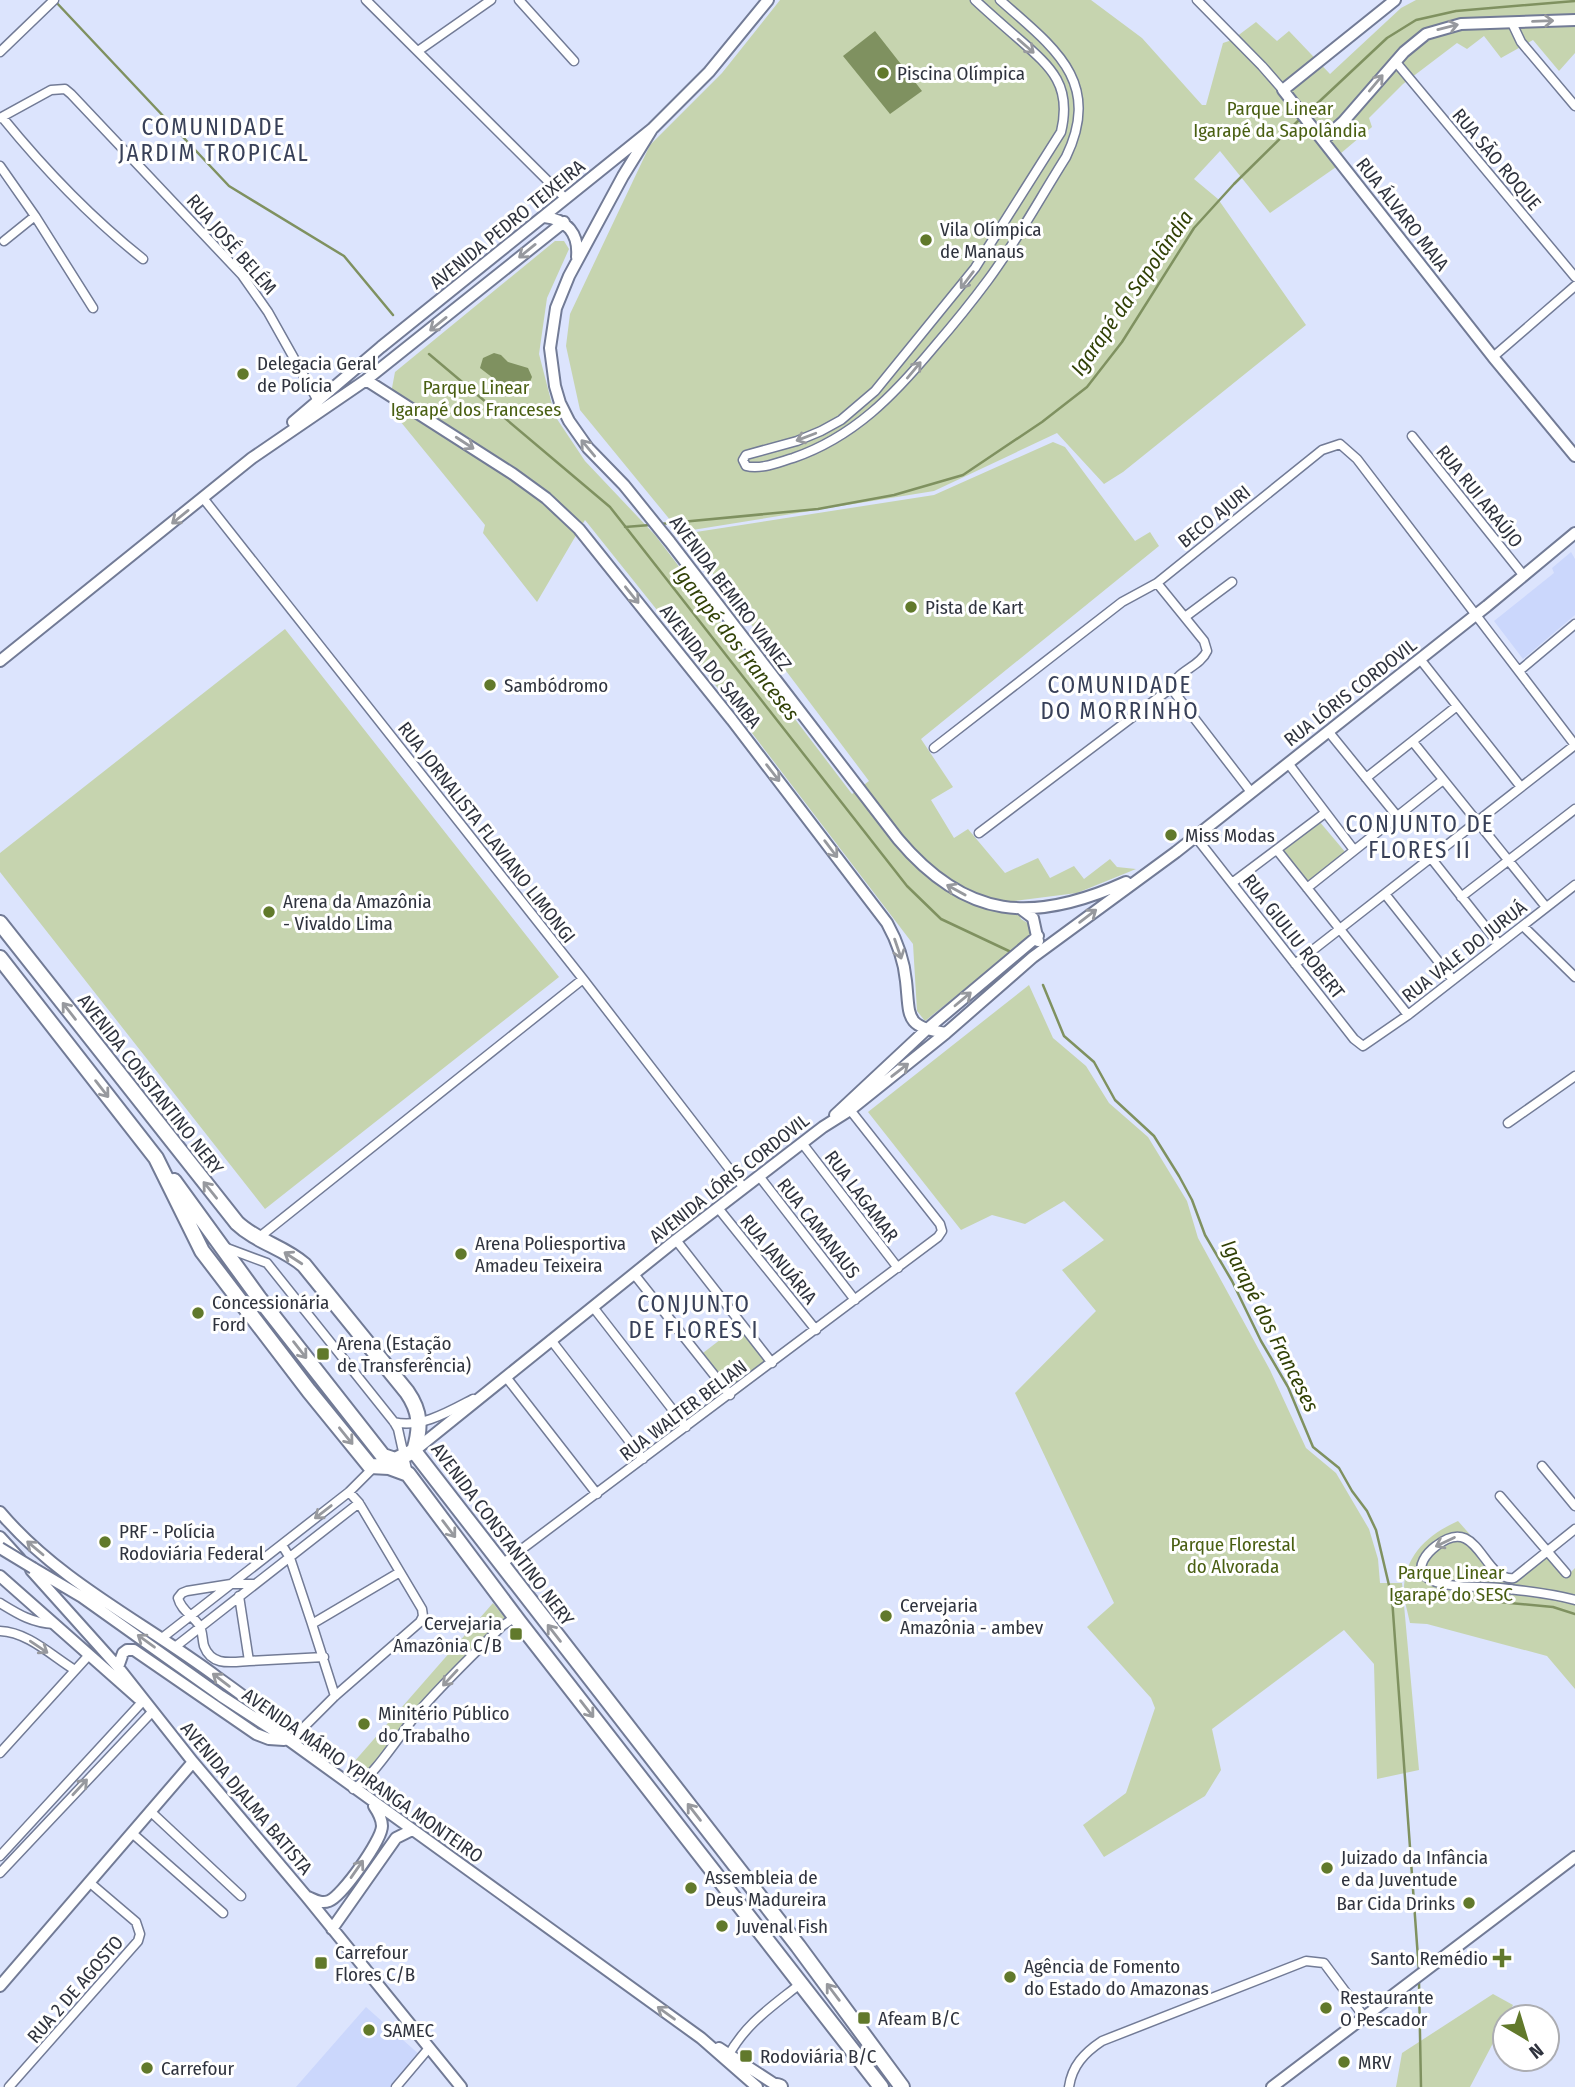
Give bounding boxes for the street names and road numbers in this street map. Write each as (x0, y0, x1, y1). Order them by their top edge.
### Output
street label: RUA SÃO ROQUE (1448, 104, 1546, 215)
street label: RUA ÁLVARO MAIA (1351, 153, 1454, 275)
street label: AVENIDA PEDRO TEIXEIRA (425, 155, 589, 294)
street label: RUA JOSÉ BELÉM (182, 189, 282, 299)
street label: RUA RUI ARAÚJO (1431, 441, 1528, 552)
street label: BECO AJURI (1173, 480, 1255, 553)
street label: AVENIDA BEMIRO VIANEZ (665, 511, 796, 675)
street label: AVENIDA DO SAMBA (655, 600, 766, 733)
street label: RUA LÓRIS CORDOVIL (1279, 633, 1422, 751)
street label: RUA JORNALISTA FLAVIANO LIMONGI (393, 717, 580, 948)
street label: RUA GIULIU ROBERT (1238, 869, 1350, 1003)
street label: RUA VALE DO JURUÁ (1397, 896, 1531, 1007)
street label: AVENIDA CONSTANTINO NERY (73, 989, 229, 1180)
street label: AVENIDA LÓRIS CORDOVIL (645, 1109, 814, 1248)
street label: RUA LAGAMAR (820, 1146, 903, 1247)
street label: RUA CAMANAUS (772, 1174, 865, 1283)
street label: RUA JANUÁRIA (735, 1210, 822, 1309)
street label: RUA WALTER BELIAN (615, 1355, 752, 1466)
street label: AVENIDA CONSTANTINO NERY (426, 1438, 579, 1631)
street label: AVENIDA MÁRIO YPIRANGA MONTEIRO (238, 1683, 487, 1868)
street label: AVENIDA DJALMA BATISTA (176, 1717, 317, 1879)
street label: RUA 2 DE AGOSTO (23, 1931, 128, 2048)

